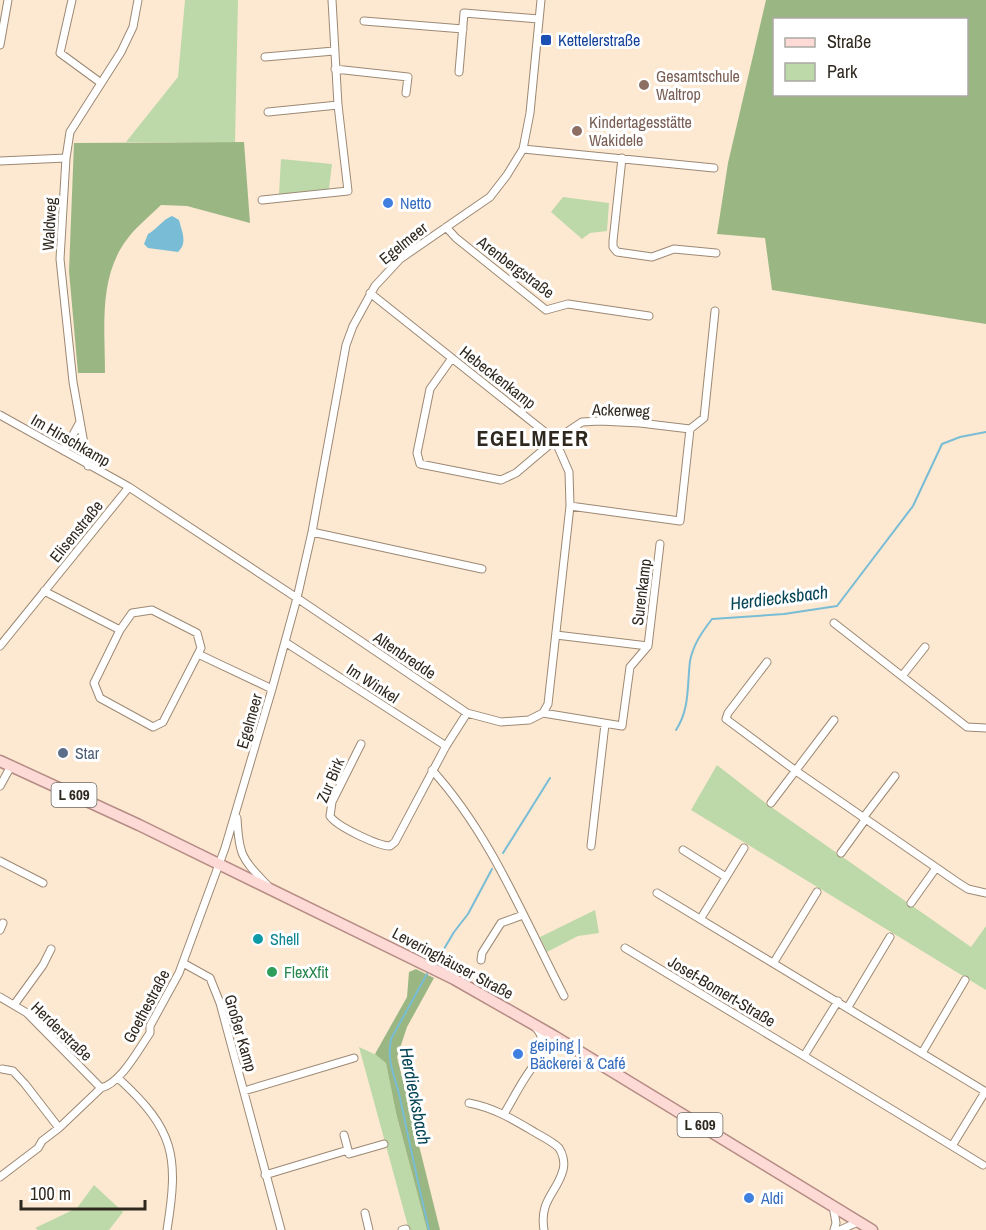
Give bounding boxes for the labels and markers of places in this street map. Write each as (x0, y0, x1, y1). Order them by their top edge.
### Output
place label: Kettelerstraße (558, 29, 640, 51)
marker: Kettelerstraße (539, 33, 553, 47)
place label: Gesamtschule Waltrop (656, 65, 740, 105)
marker: Gesamtschule Waltrop (637, 78, 651, 92)
place label: Kindertagesstätte Wakidele (589, 111, 692, 151)
marker: Kindertagesstätte Wakidele (570, 124, 584, 138)
place label: Netto (400, 192, 431, 214)
marker: Netto (381, 196, 395, 210)
place label: Star (75, 742, 100, 764)
marker: Star (56, 746, 70, 760)
place label: Shell (270, 928, 299, 950)
marker: Shell (251, 932, 265, 946)
place label: FlexXfit (284, 961, 329, 983)
marker: FlexXfit (265, 965, 279, 979)
place label: geiping | Bäckerei & Café (530, 1034, 626, 1074)
marker: geiping | Bäckerei & Café (511, 1047, 525, 1061)
place label: Aldi (760, 1187, 784, 1209)
marker: Aldi (742, 1191, 756, 1205)

